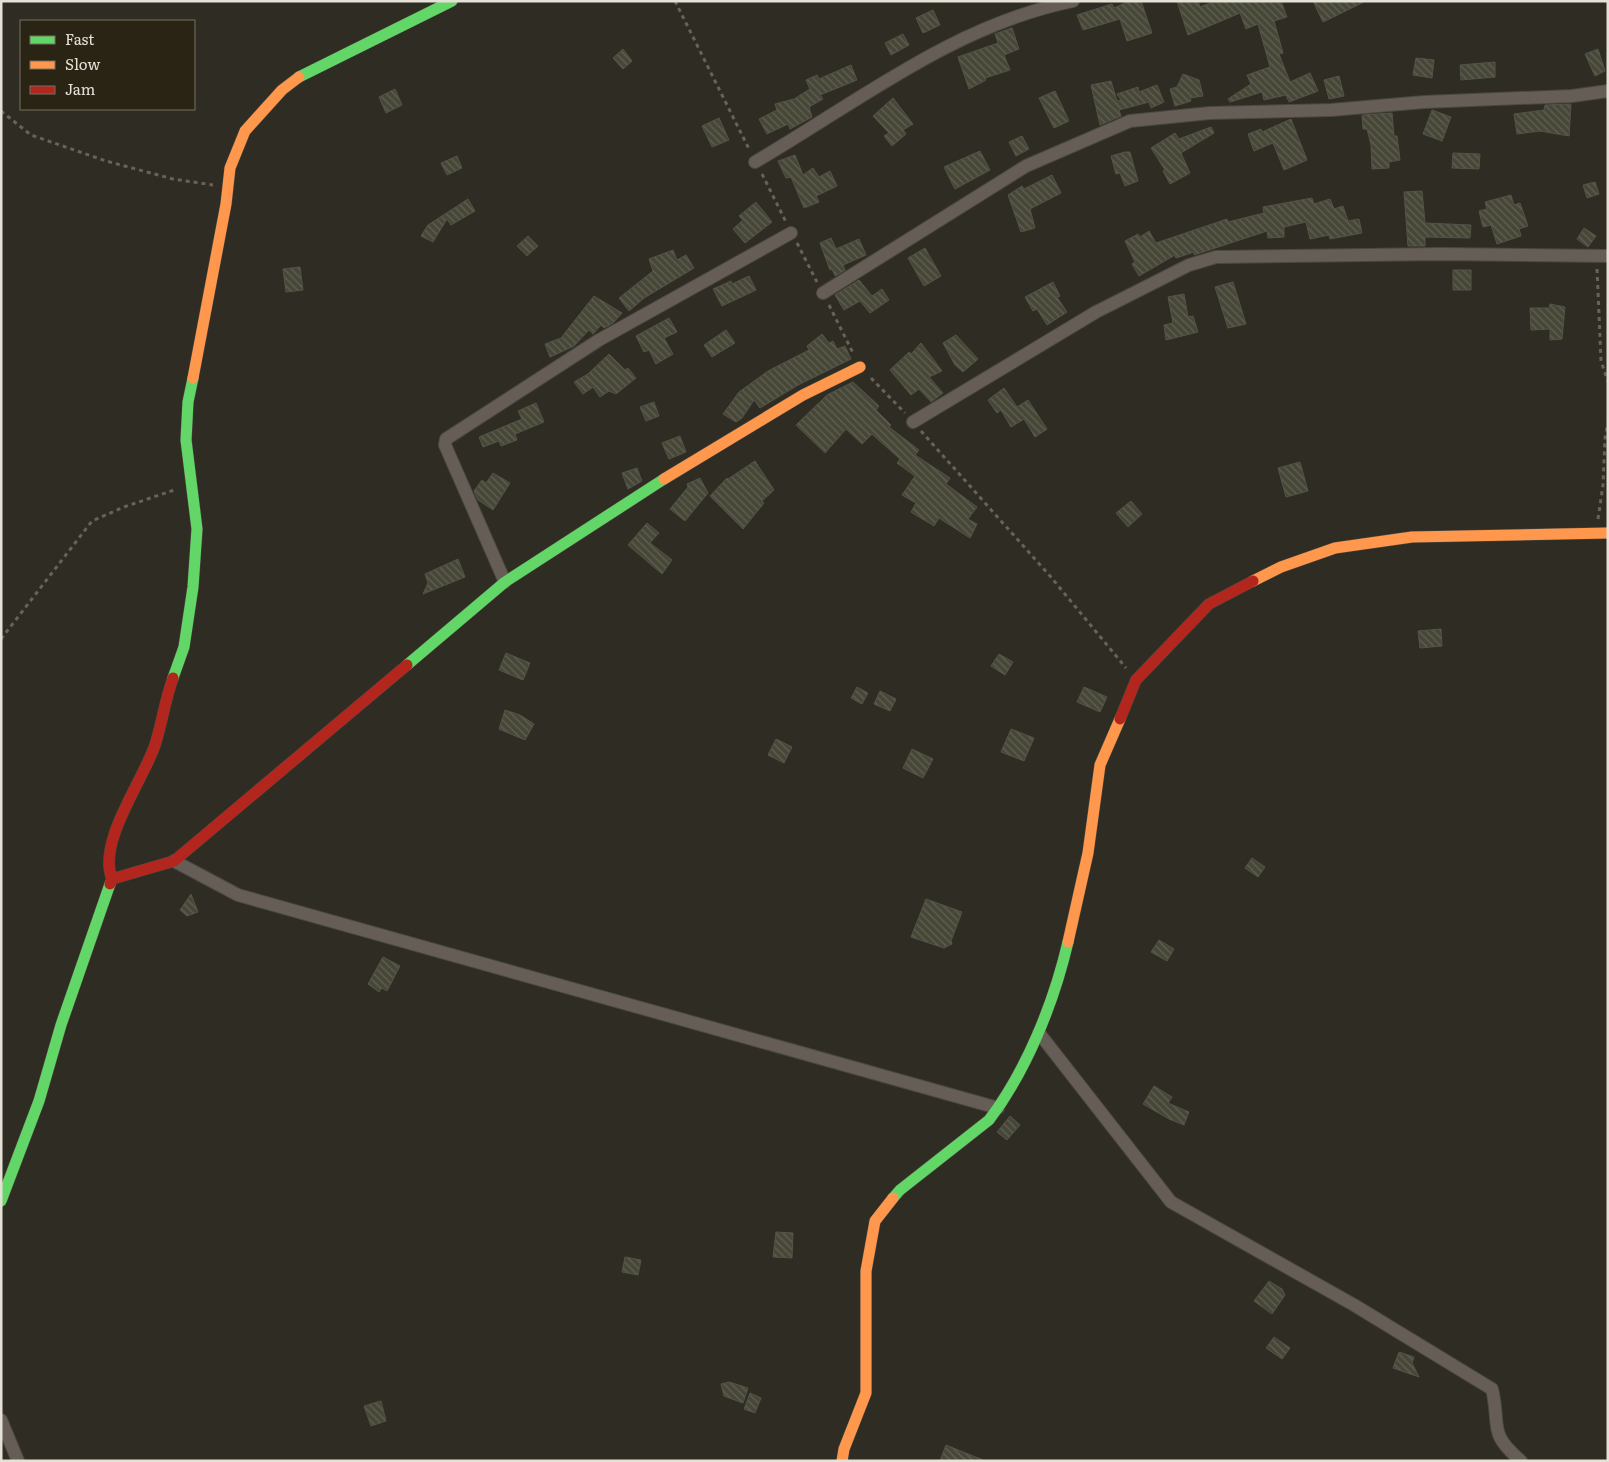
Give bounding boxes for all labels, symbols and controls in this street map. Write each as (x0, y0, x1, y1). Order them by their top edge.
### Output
legend (20, 20, 195, 110)
text: Fast (65, 27, 94, 50)
text: Slow (65, 52, 100, 75)
text: Jam (65, 77, 96, 100)

